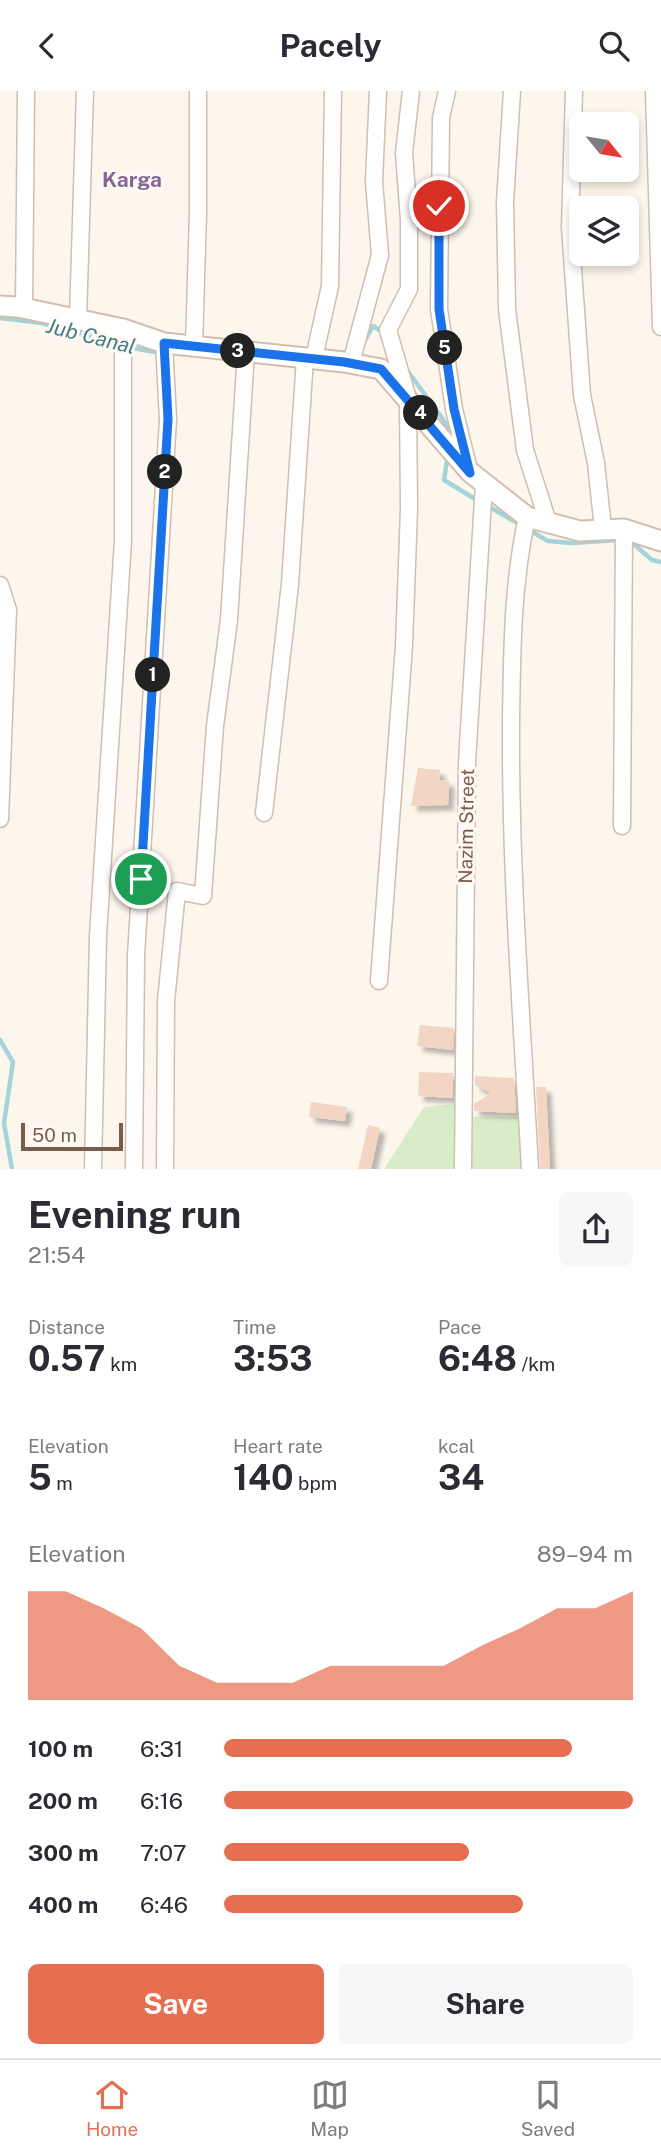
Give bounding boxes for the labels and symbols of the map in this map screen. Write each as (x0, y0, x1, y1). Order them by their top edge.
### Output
north arrow (569, 112, 639, 182)
district label: Karga (102, 167, 162, 192)
pin (409, 176, 469, 236)
water label: Jub Canal (44, 313, 138, 359)
pin: 5 (428, 331, 462, 365)
pin: 3 (220, 334, 256, 369)
pin: 4 (404, 395, 438, 431)
pin: 2 (148, 455, 182, 489)
pin: 1 (136, 657, 170, 693)
street label: Nazim Street (454, 768, 478, 884)
pin (111, 849, 171, 909)
scale bar (21, 1120, 122, 1152)

